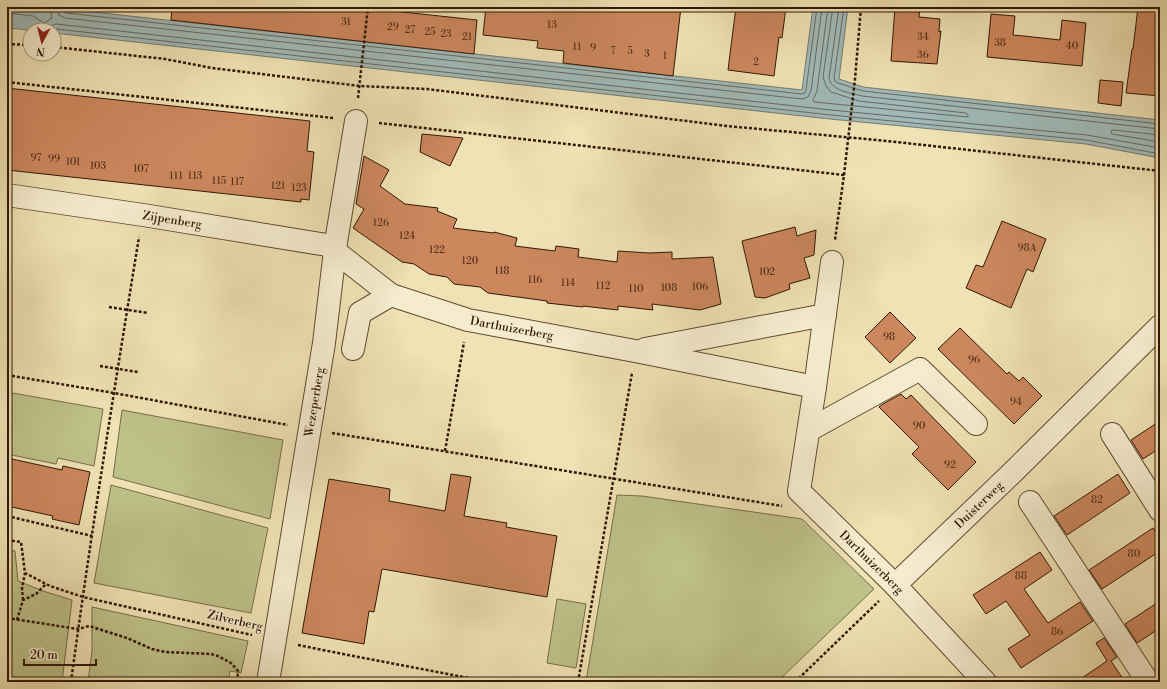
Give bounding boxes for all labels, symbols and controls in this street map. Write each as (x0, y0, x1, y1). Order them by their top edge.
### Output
house number: 31 (341, 16, 351, 28)
house number: 13 (547, 19, 557, 31)
house number: 29 (387, 21, 399, 33)
north arrow (22, 22, 62, 62)
house number: 27 (405, 24, 415, 36)
house number: 25 (424, 26, 436, 38)
house number: 23 (440, 28, 452, 40)
house number: 21 (462, 31, 473, 43)
house number: 34 (917, 31, 929, 43)
house number: 38 (994, 37, 1006, 49)
house number: 40 (1066, 40, 1079, 52)
house number: 11 (573, 41, 582, 53)
house number: 9 (590, 42, 596, 54)
text: N (35, 43, 46, 58)
house number: 7 (610, 45, 616, 57)
house number: 5 (627, 45, 633, 57)
house number: 3 (644, 48, 650, 60)
house number: 36 (917, 49, 929, 61)
house number: 1 (663, 50, 668, 62)
house number: 2 (753, 56, 759, 68)
house number: 97 (30, 152, 42, 164)
house number: 99 (48, 153, 60, 165)
house number: 101 (66, 156, 81, 168)
house number: 103 (90, 160, 107, 172)
house number: 107 (133, 163, 149, 175)
house number: 111 (169, 170, 183, 182)
house number: 113 (188, 170, 203, 182)
house number: 115 (212, 175, 227, 187)
house number: 117 (230, 176, 244, 188)
house number: 121 (271, 180, 286, 192)
house number: 123 (291, 182, 307, 194)
street label: Zijpenberg (141, 208, 204, 232)
house number: 126 (373, 217, 389, 229)
house number: 124 (399, 230, 415, 242)
house number: 98A (1017, 242, 1038, 254)
house number: 122 (429, 244, 445, 256)
house number: 120 (462, 255, 479, 267)
house number: 118 (495, 265, 509, 277)
house number: 102 (759, 266, 775, 278)
house number: 116 (528, 274, 542, 286)
house number: 114 (561, 277, 575, 289)
house number: 112 (596, 280, 611, 292)
house number: 106 (692, 281, 708, 293)
house number: 108 (661, 282, 677, 294)
house number: 110 (628, 283, 644, 295)
street label: Darthuizerberg (469, 313, 555, 343)
house number: 98 (883, 331, 895, 343)
house number: 96 (968, 354, 980, 366)
street label: Wezeperberg (301, 365, 328, 439)
house number: 94 (1010, 396, 1022, 408)
house number: 90 (913, 420, 926, 432)
house number: 92 (944, 459, 956, 471)
street label: Duisterweg (951, 477, 1007, 532)
house number: 82 (1091, 494, 1103, 506)
street label: Darthuizerberg (836, 527, 908, 598)
house number: 80 (1128, 548, 1141, 560)
house number: 88 (1015, 570, 1027, 582)
street label: Zilverberg (206, 607, 265, 635)
house number: 86 (1051, 626, 1063, 638)
scale bar (24, 641, 96, 667)
text: 20 m (30, 648, 58, 663)

